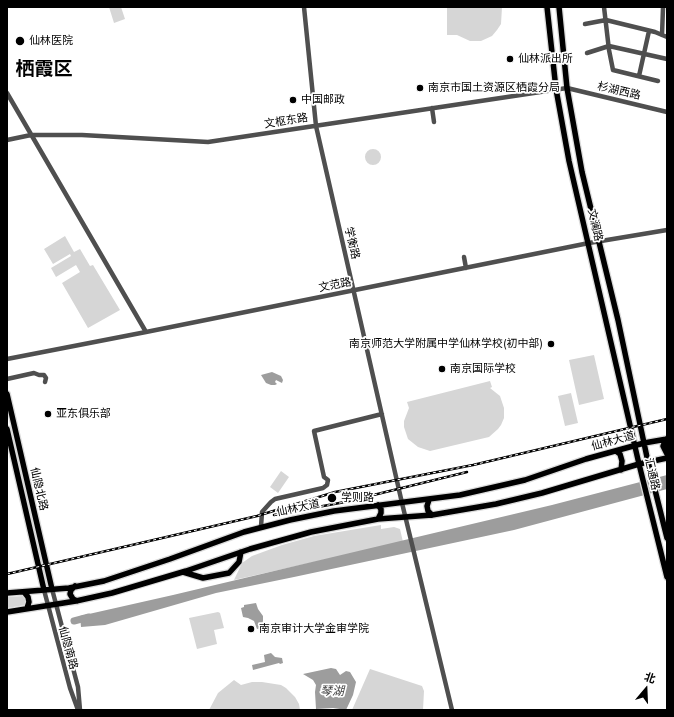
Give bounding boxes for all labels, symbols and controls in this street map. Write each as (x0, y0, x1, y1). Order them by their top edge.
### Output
place label: 仙林医院 (29, 34, 73, 48)
marker: 仙林医院 (14, 35, 26, 47)
place label: 仙林派出所 (518, 52, 573, 66)
marker: 仙林派出所 (505, 54, 515, 64)
district label: 栖霞区 (16, 58, 72, 80)
street label: 杉湖西路 (596, 80, 642, 102)
place label: 南京市国土资源区栖霞分局 (428, 81, 560, 95)
marker: 南京市国土资源区栖霞分局 (415, 83, 425, 93)
place label: 中国邮政 (301, 93, 345, 107)
marker: 中国邮政 (288, 95, 298, 105)
street label: 文枢东路 (263, 111, 309, 131)
street label: 文澜路 (585, 207, 605, 243)
street label: 学衡路 (342, 225, 362, 261)
street label: 文范路 (318, 275, 352, 295)
place label: 南京师范大学附属中学仙林学校(初中部) (349, 337, 543, 351)
marker: 南京师范大学附属中学仙林学校(初中部) (546, 339, 556, 349)
place label: 南京国际学校 (450, 362, 516, 376)
marker: 南京国际学校 (437, 364, 447, 374)
place label: 亚东俱乐部 (56, 407, 111, 421)
marker: 亚东俱乐部 (43, 409, 53, 419)
street label: 仙林大道 (590, 429, 636, 453)
street label: 汇通路 (642, 456, 662, 492)
street label: 仙隐北路 (28, 466, 50, 512)
place label: 学则路 (341, 491, 374, 505)
marker: 学则路 (326, 492, 338, 504)
street label: 仙林大道 (275, 497, 321, 519)
place label: 南京审计大学金审学院 (259, 622, 369, 636)
marker: 南京审计大学金审学院 (246, 624, 256, 634)
street label: 仙隐南路 (56, 625, 80, 671)
north arrow (626, 669, 666, 709)
text: 北 (642, 669, 657, 686)
water label: 琴湖 (320, 684, 344, 698)

